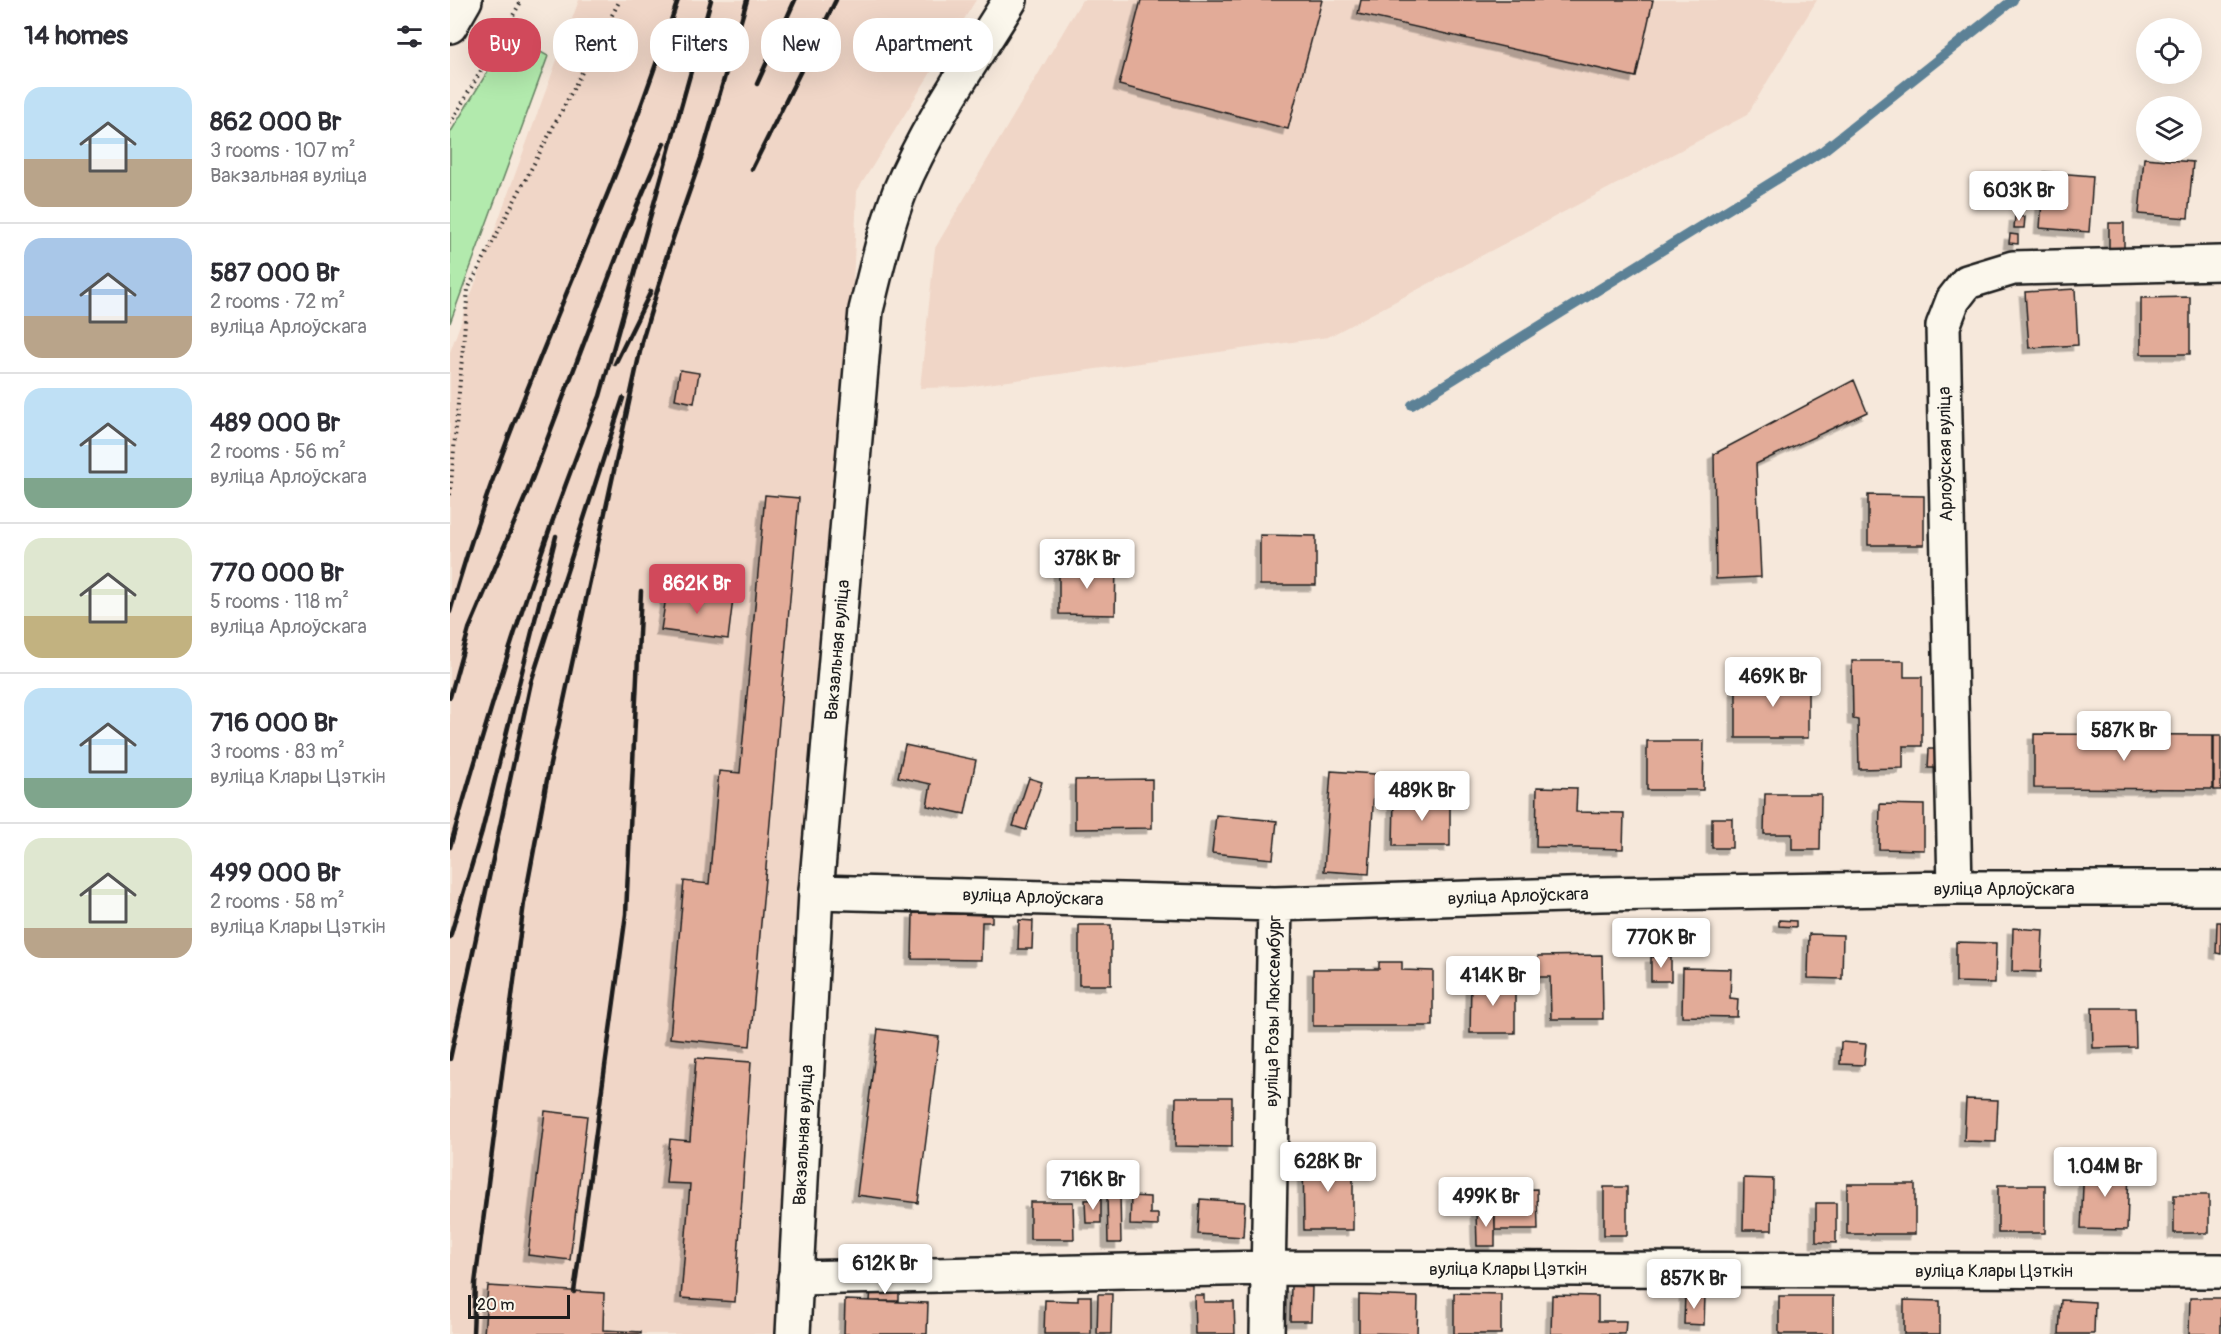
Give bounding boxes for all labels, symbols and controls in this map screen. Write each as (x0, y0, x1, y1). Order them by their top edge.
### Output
chip: Buy (468, 18, 541, 72)
chip: Rent (553, 18, 638, 72)
chip: Filters (650, 18, 749, 72)
chip: New (761, 18, 841, 72)
chip: Apartment (853, 18, 993, 72)
map controls (2136, 18, 2202, 162)
button: locate (2136, 18, 2202, 84)
text: 14 homes (24, 20, 128, 52)
icon: filters (393, 20, 426, 53)
button: layers (2136, 96, 2202, 162)
text: 862 000 Br (210, 106, 341, 138)
icon: home (72, 111, 144, 183)
text: 3 rooms · 107 m² (210, 138, 356, 163)
text: Вакзальная вуліца (210, 163, 367, 188)
pin: 603K Br (1964, 171, 2074, 222)
text: 603K Br (1983, 178, 2055, 203)
text: 587 000 Br (210, 257, 340, 289)
icon: home (72, 262, 144, 334)
text: 2 rooms · 72 m² (210, 289, 345, 314)
text: вуліца Арлоўскага (210, 314, 367, 339)
street label: Арлоўская вуліца (1933, 386, 1958, 522)
text: 489 000 Br (210, 407, 340, 439)
icon: home (72, 412, 144, 484)
text: 2 rooms · 56 m² (210, 439, 346, 464)
text: вуліца Арлоўскага (210, 464, 367, 489)
pin: 378K Br (1032, 539, 1142, 590)
text: 378K Br (1054, 546, 1120, 571)
text: 770 000 Br (210, 557, 344, 589)
icon: home (72, 562, 144, 634)
pin: 862K Br (642, 564, 752, 615)
text: 862K Br (663, 571, 731, 596)
street label: Вакзальная вуліца (820, 579, 855, 721)
text: 5 rooms · 118 m² (210, 589, 349, 614)
text: вуліца Арлоўскага (210, 614, 367, 639)
pin: 469K Br (1718, 657, 1828, 708)
text: 469K Br (1739, 664, 1807, 689)
text: 716 000 Br (210, 707, 338, 739)
pin: 587K Br (2069, 711, 2179, 762)
icon: home (72, 712, 144, 784)
text: 587K Br (2091, 718, 2157, 743)
text: 3 rooms · 83 m² (210, 739, 345, 764)
text: вуліца Клары Цэткін (210, 764, 385, 789)
pin: 489K Br (1367, 771, 1477, 822)
text: 489K Br (1389, 778, 1455, 803)
text: 499 000 Br (210, 857, 340, 889)
icon: home (72, 862, 144, 934)
street label: вуліца Арлоўскага (1933, 878, 2075, 901)
street label: вуліца Арлоўскага (1447, 883, 1589, 910)
street label: вуліца Арлоўскага (962, 884, 1104, 911)
text: 2 rooms · 58 m² (210, 889, 345, 914)
text: вуліца Клары Цэткін (210, 914, 385, 939)
street label: вуліца Розы Люксембург (1260, 915, 1287, 1107)
pin: 770K Br (1606, 918, 1716, 969)
text: 770K Br (1626, 925, 1696, 950)
pin: 414K Br (1438, 956, 1548, 1007)
text: 414K Br (1460, 963, 1526, 988)
street label: Вакзальная вуліца (788, 1064, 819, 1206)
pin: 628K Br (1273, 1142, 1383, 1193)
pin: 1.04M Br (2043, 1147, 2167, 1198)
text: 628K Br (1294, 1149, 1362, 1174)
text: 1.04M Br (2068, 1154, 2142, 1179)
pin: 716K Br (1038, 1160, 1148, 1211)
text: 716K Br (1061, 1167, 1125, 1192)
pin: 499K Br (1431, 1177, 1541, 1228)
text: 499K Br (1452, 1184, 1520, 1209)
pin: 612K Br (830, 1244, 940, 1295)
text: 612K Br (852, 1251, 918, 1276)
street label: вуліца Клары Цэткін (1429, 1258, 1587, 1281)
pin: 857K Br (1639, 1259, 1749, 1310)
street label: вуліца Клары Цэткін (1915, 1260, 2073, 1283)
text: 857K Br (1661, 1266, 1727, 1291)
scale bar (468, 1292, 570, 1320)
text: 20 m (477, 1295, 515, 1315)

